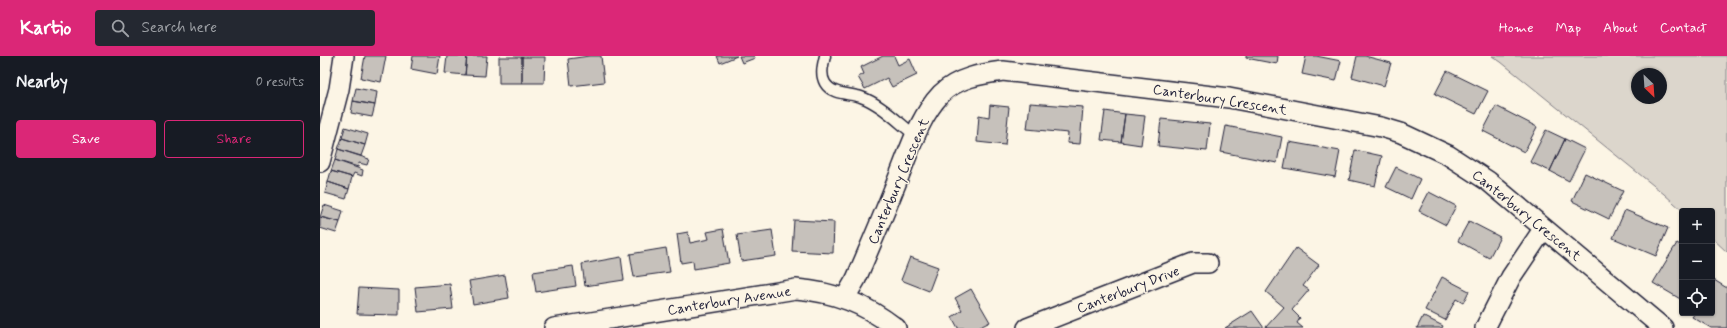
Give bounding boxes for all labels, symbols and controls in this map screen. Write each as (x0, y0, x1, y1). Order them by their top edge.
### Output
search box (95, 10, 375, 46)
text: Kartio (20, 16, 71, 41)
icon: search (109, 17, 131, 39)
text: Search here (141, 18, 217, 38)
text: Home (1499, 19, 1533, 37)
text: Map (1555, 19, 1581, 37)
text: About (1603, 19, 1638, 37)
text: Contact (1660, 19, 1707, 37)
north arrow (1631, 68, 1667, 104)
text: Nearby (16, 71, 68, 93)
text: 0 results (256, 74, 304, 91)
street label: Canterbury Crescent (1152, 81, 1289, 120)
street label: Canterbury Crescent (864, 115, 934, 247)
button: Save (16, 120, 156, 158)
button: Share (164, 120, 304, 158)
street label: Canterbury Crescent (1468, 166, 1585, 266)
map controls (1679, 208, 1715, 316)
button: + (1679, 208, 1715, 244)
button: − (1679, 244, 1715, 280)
street label: Canterbury Drive (1074, 262, 1182, 318)
button: locate (1679, 280, 1715, 316)
street label: Canterbury Avenue (666, 282, 792, 320)

